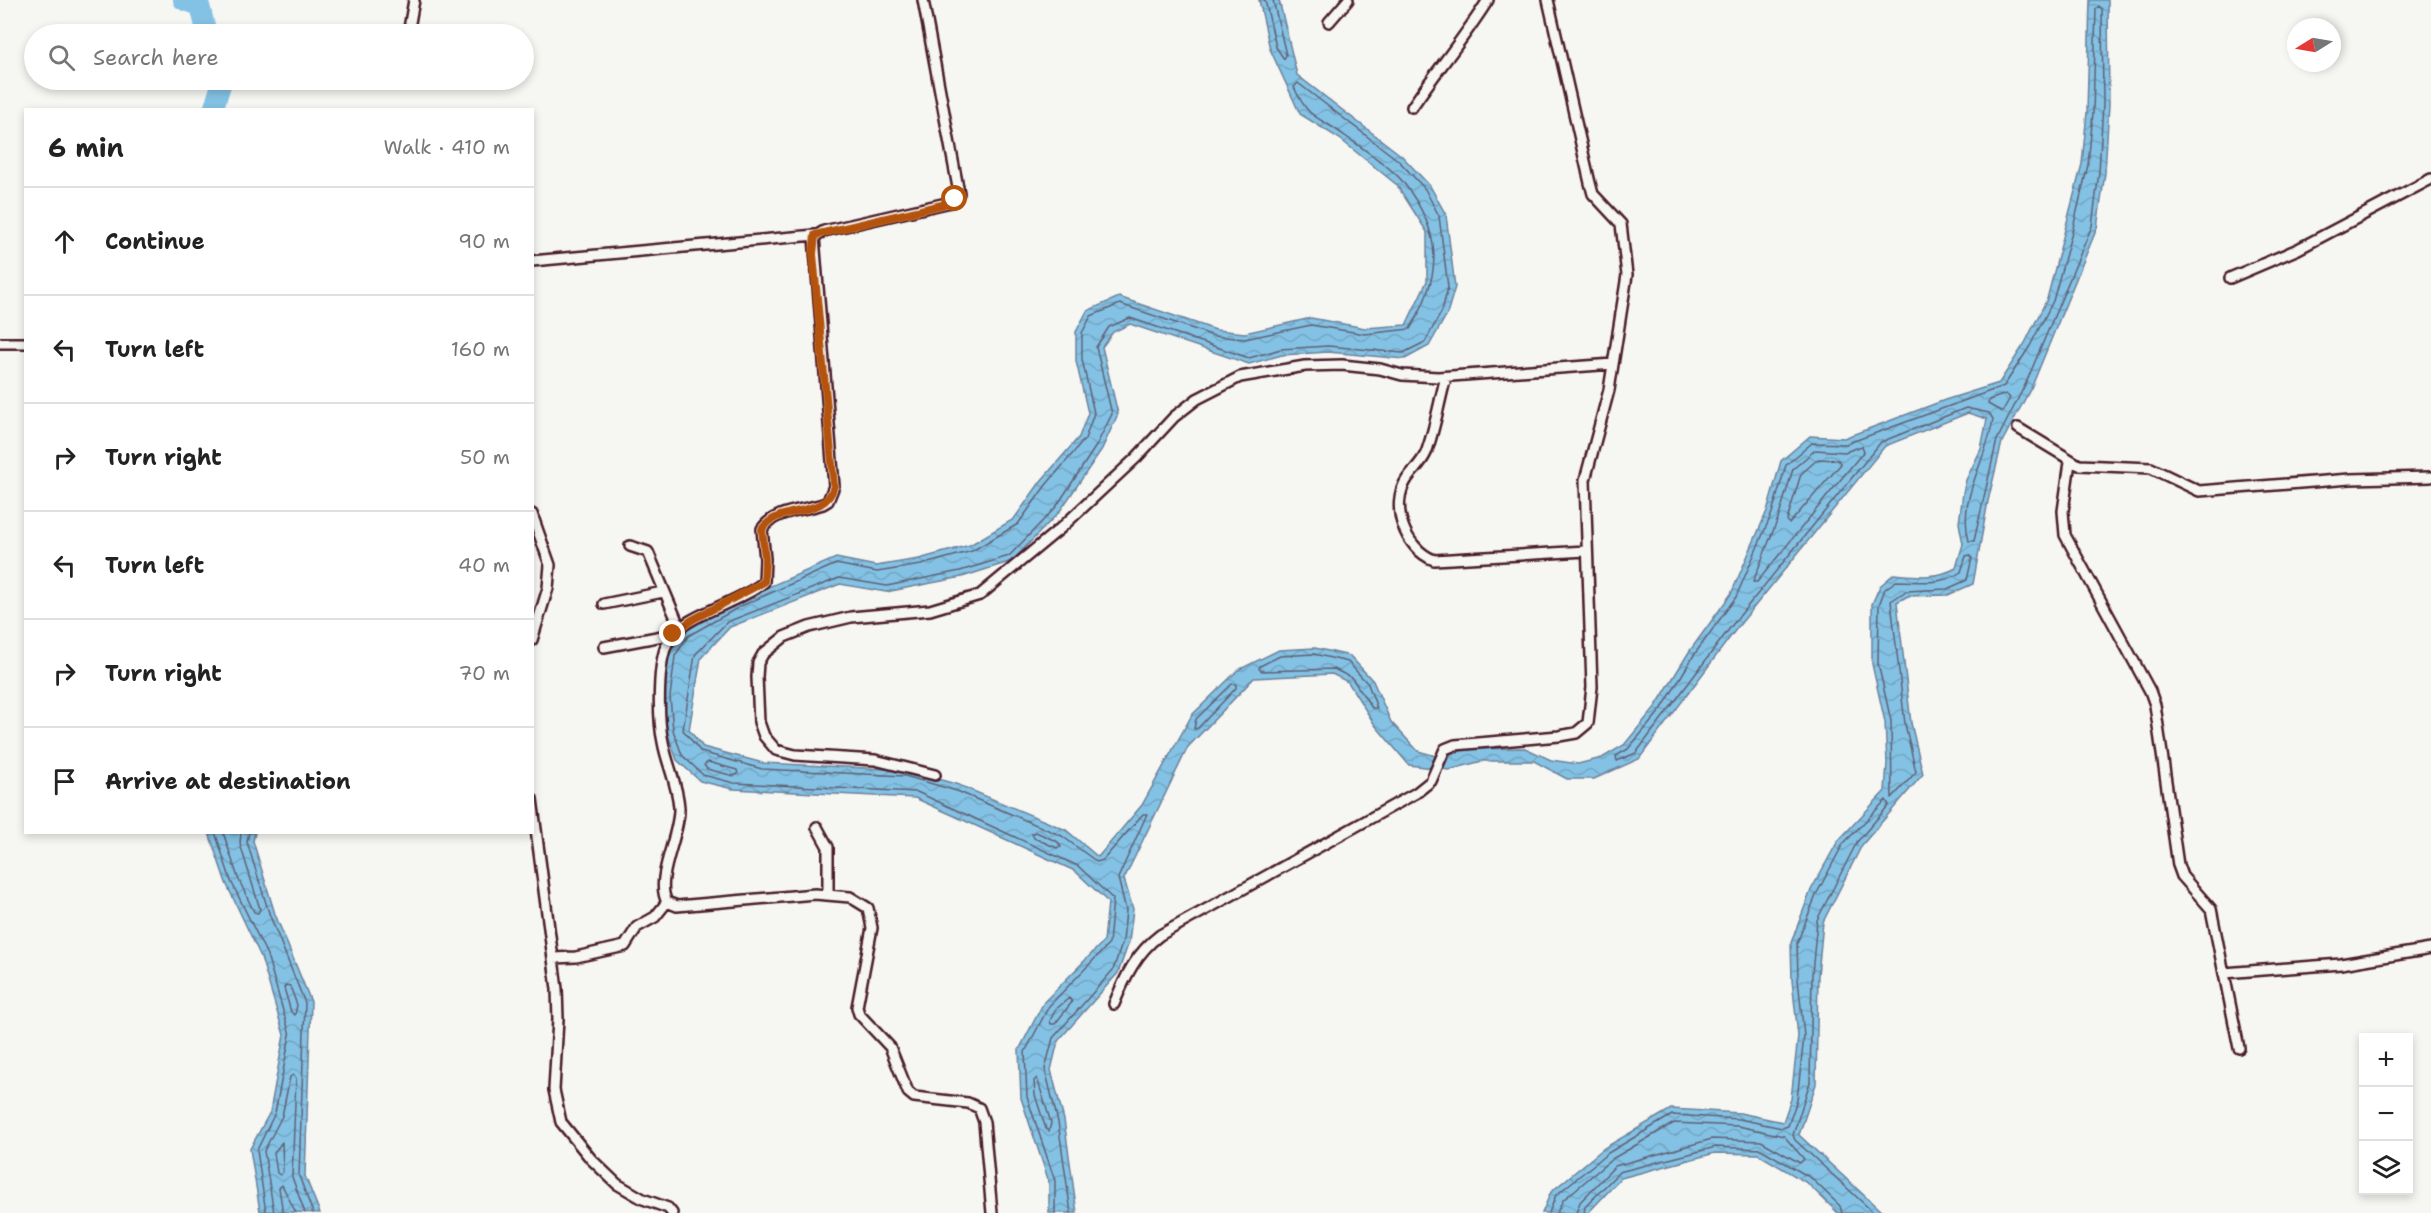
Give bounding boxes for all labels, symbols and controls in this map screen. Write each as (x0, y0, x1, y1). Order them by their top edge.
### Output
north arrow (2287, 18, 2341, 72)
search box (24, 24, 534, 90)
icon: search (45, 41, 78, 74)
text: Search here (93, 43, 219, 72)
text: 6 min (48, 130, 124, 165)
text: Walk · 410 m (384, 134, 510, 160)
route start (941, 185, 967, 211)
icon: ahead (48, 225, 81, 258)
text: Continue (105, 227, 205, 256)
text: 90 m (458, 228, 510, 254)
icon: left (48, 333, 81, 366)
text: Turn left (105, 335, 204, 364)
text: 160 m (451, 336, 510, 362)
icon: right (48, 441, 81, 474)
text: Turn right (105, 443, 222, 472)
text: 50 m (460, 444, 510, 470)
icon: left (48, 549, 81, 582)
text: Turn left (105, 551, 204, 580)
text: 40 m (458, 552, 510, 578)
route end (659, 620, 685, 646)
icon: right (48, 657, 81, 690)
text: Turn right (105, 659, 222, 688)
text: 70 m (458, 660, 510, 686)
icon: arrive (48, 765, 81, 798)
text: Arrive at destination (105, 767, 351, 796)
map controls (2359, 1033, 2413, 1195)
button: + (2359, 1033, 2413, 1087)
button: − (2359, 1087, 2413, 1141)
button: layers (2359, 1141, 2413, 1195)

